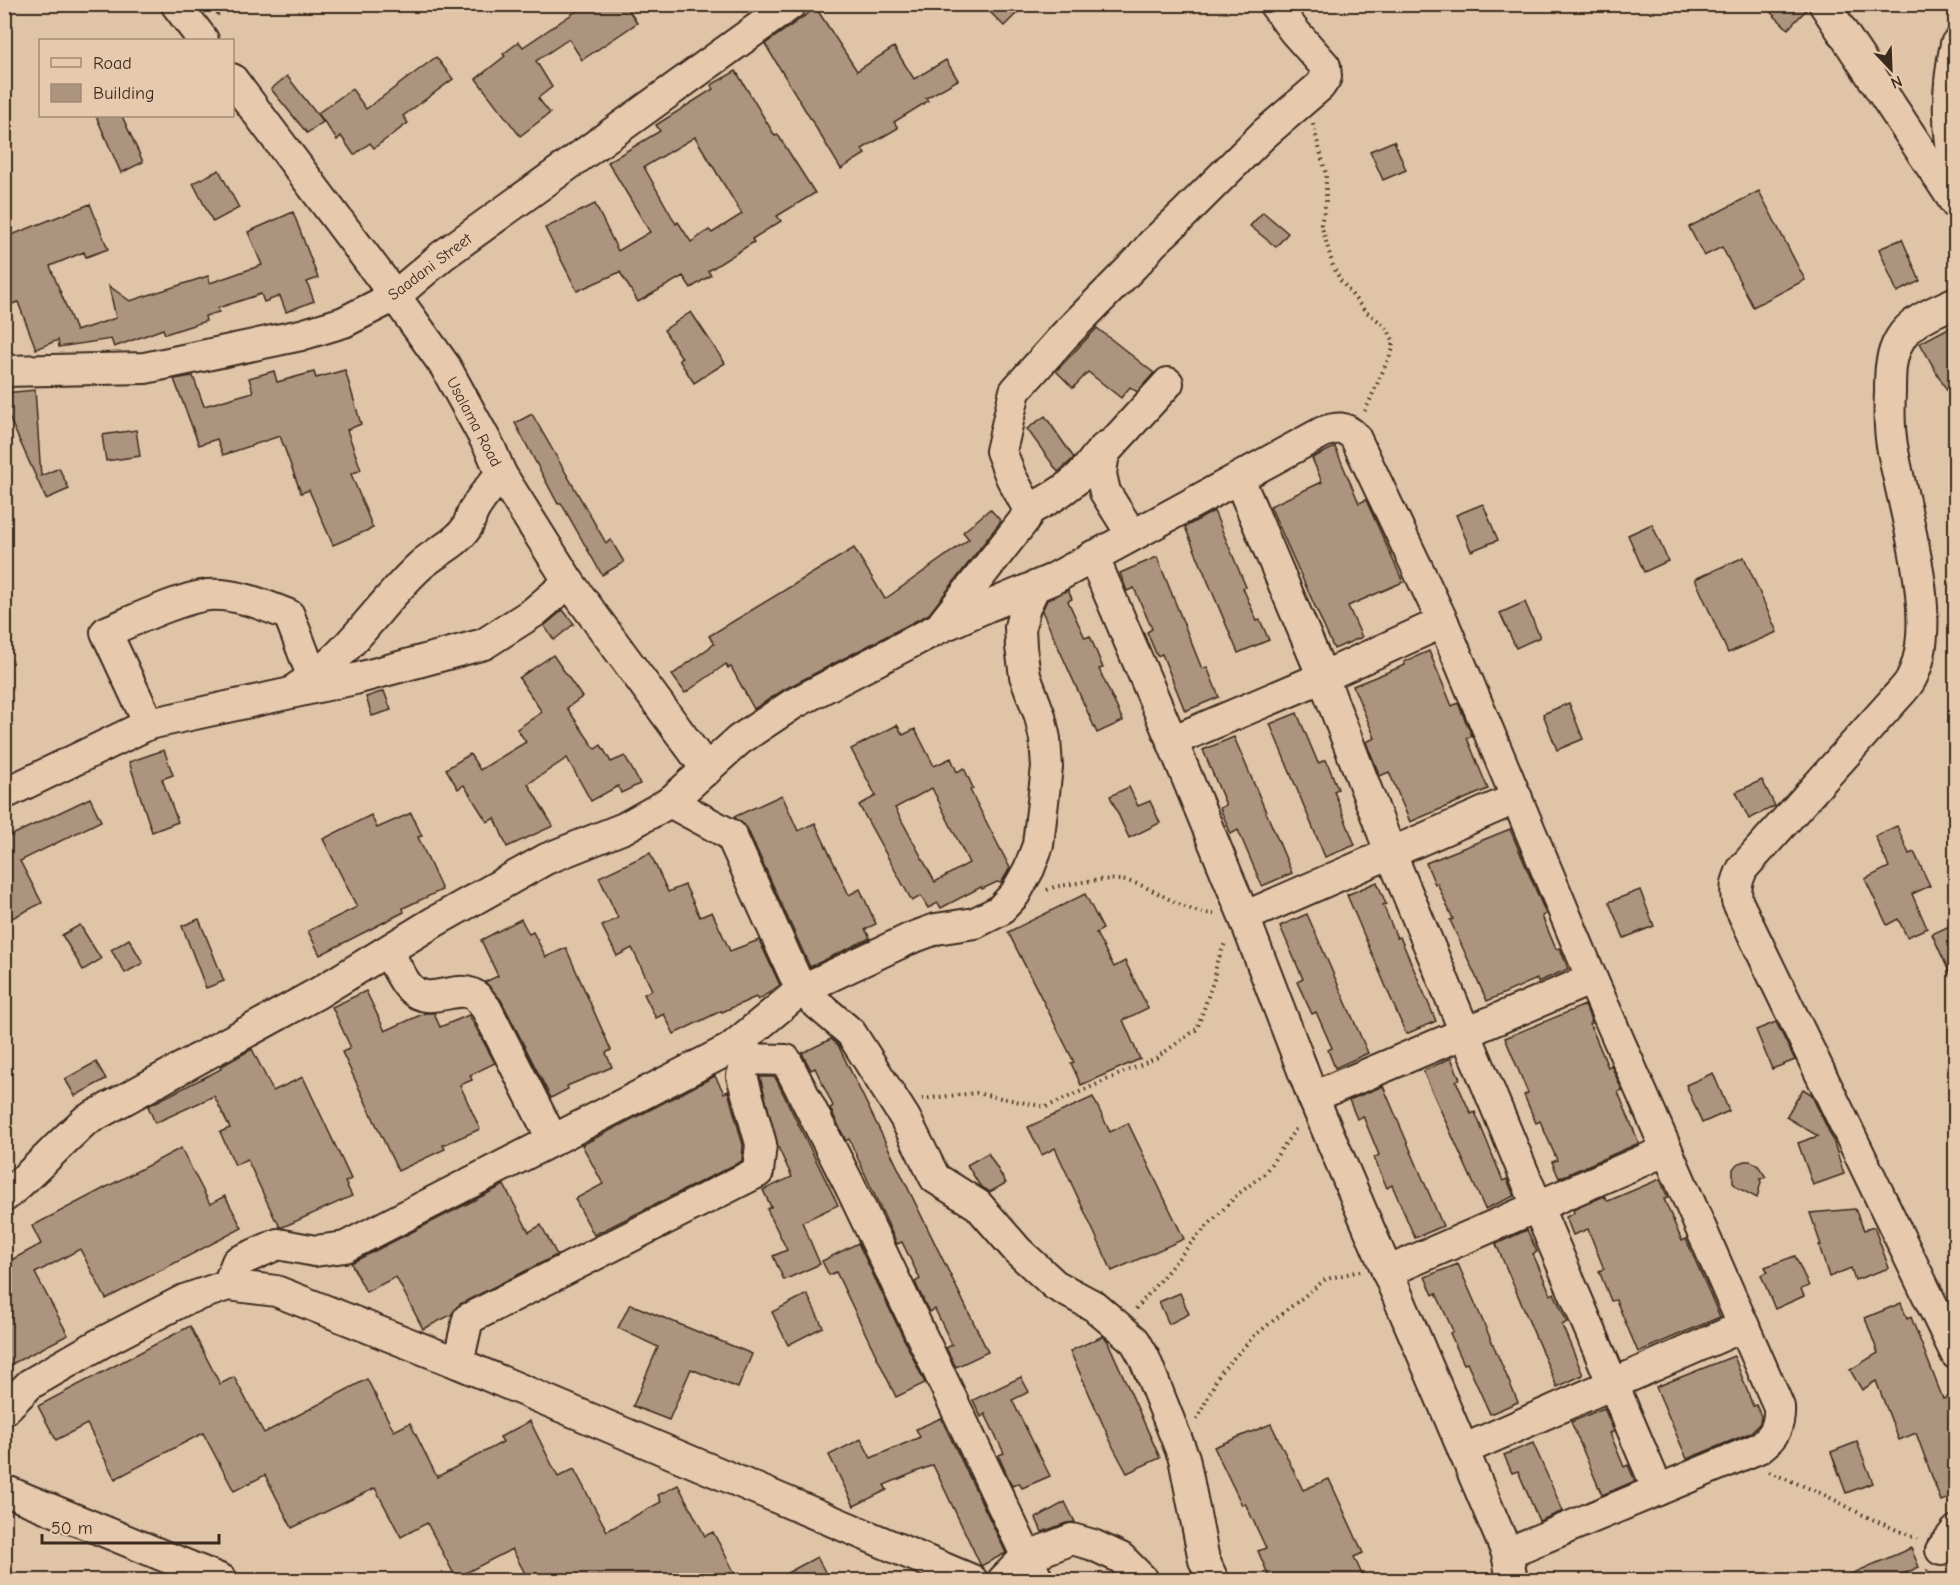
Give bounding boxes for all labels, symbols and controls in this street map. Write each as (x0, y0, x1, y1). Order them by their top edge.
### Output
legend (39, 39, 234, 117)
north arrow (1861, 39, 1921, 99)
text: Road (93, 53, 132, 74)
text: N (1888, 72, 1905, 92)
text: Building (93, 83, 155, 104)
street label: Saadani Street (385, 229, 476, 304)
street label: Usalama Road (443, 374, 505, 470)
scale bar (42, 1507, 219, 1545)
text: 50 m (51, 1518, 93, 1539)

